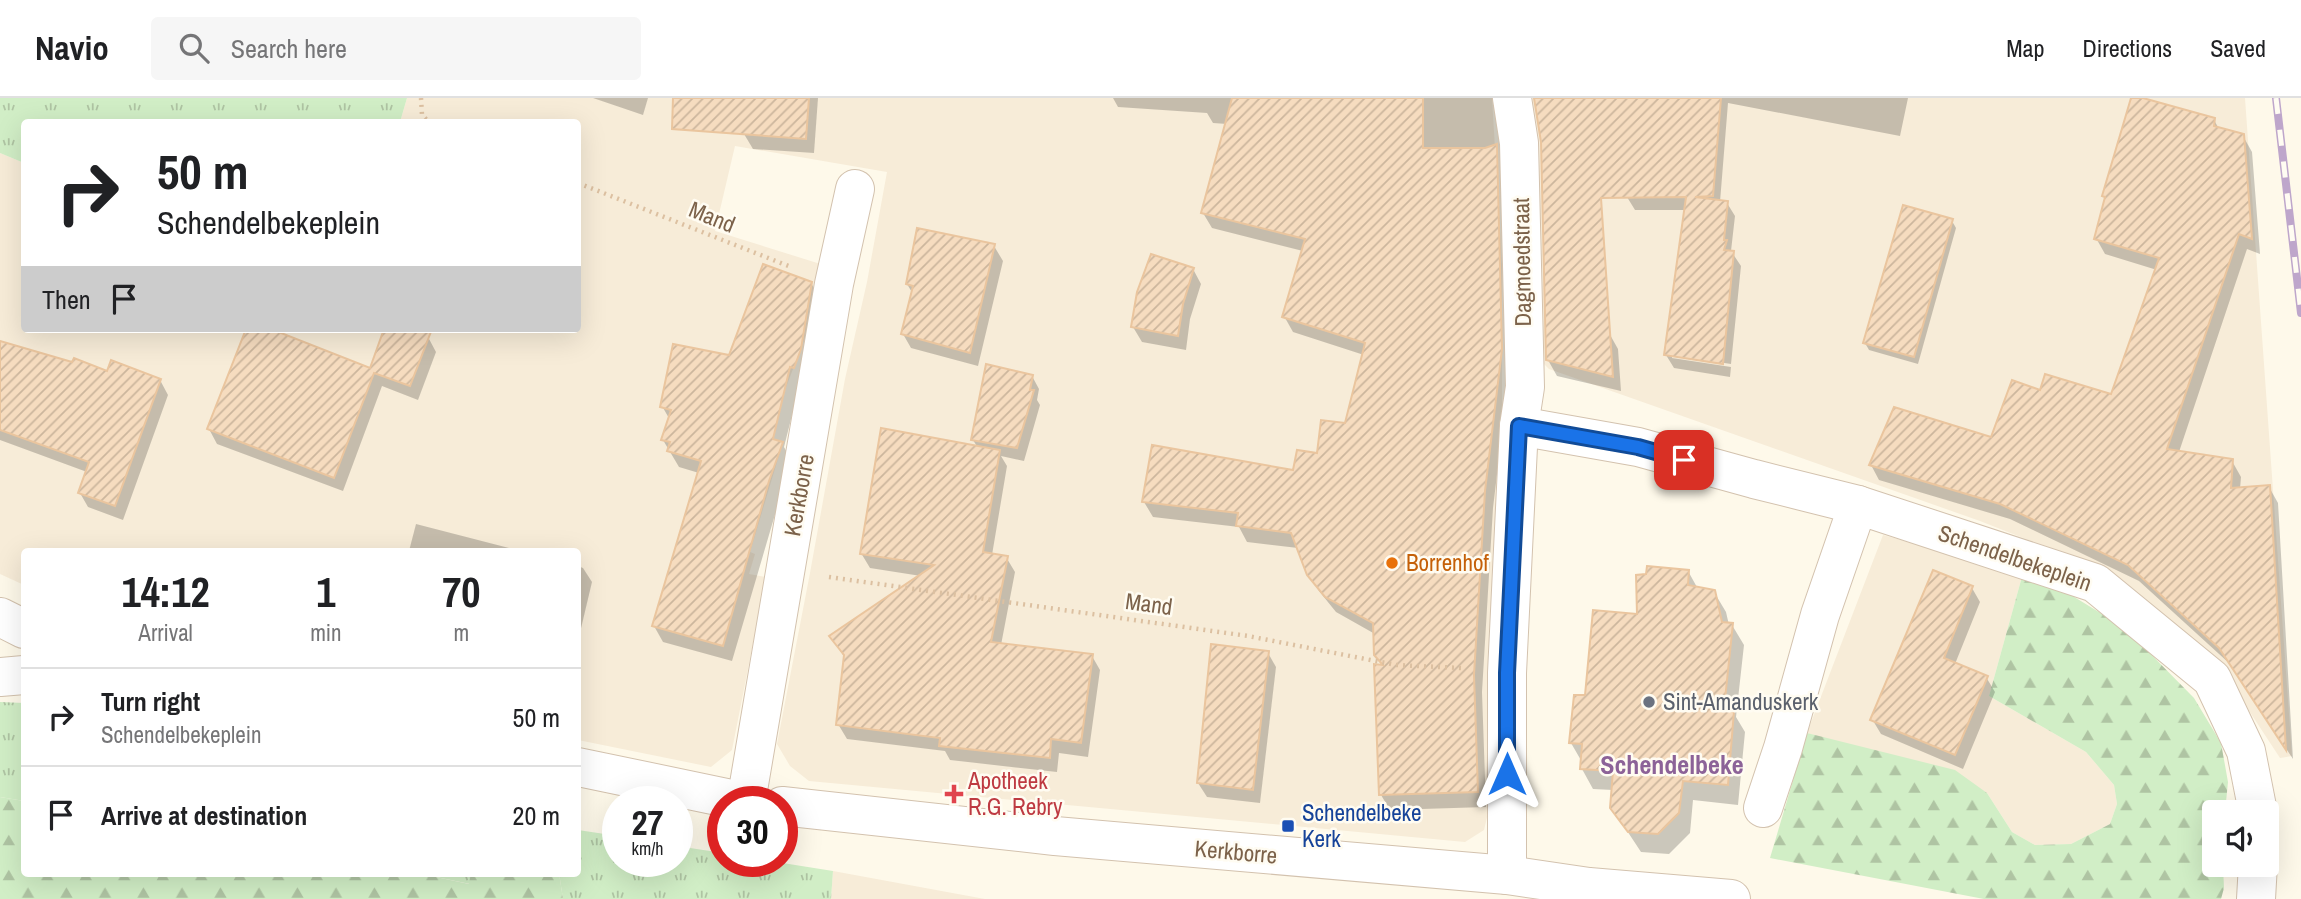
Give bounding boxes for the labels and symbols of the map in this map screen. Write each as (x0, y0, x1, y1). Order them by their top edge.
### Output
street label: Mand (685, 193, 740, 240)
street label: Dagmoedstraat (1505, 197, 1538, 327)
pin (1654, 430, 1714, 490)
street label: Kerkborre (776, 451, 821, 538)
street label: Schendelbekeplein (1934, 517, 2096, 598)
place label: Borrenhof (1406, 547, 1490, 578)
marker: Borrenhof (1384, 555, 1400, 571)
street label: Mand (1124, 585, 1175, 622)
place label: Sint-Amanduskerk (1663, 686, 1819, 717)
marker: Sint-Amanduskerk (1641, 694, 1657, 710)
position arrow (1470, 737, 1544, 811)
district label: Schendelbeke (1600, 747, 1744, 782)
place label: Apotheek R.G. Rebry (967, 765, 1063, 822)
speed limit sign: 30 (707, 786, 798, 877)
marker: Apotheek R.G. Rebry (946, 786, 962, 802)
place label: Schendelbeke Kerk (1302, 797, 1422, 854)
marker: Schendelbeke Kerk (1280, 818, 1296, 834)
street label: Kerkborre (1193, 832, 1279, 871)

